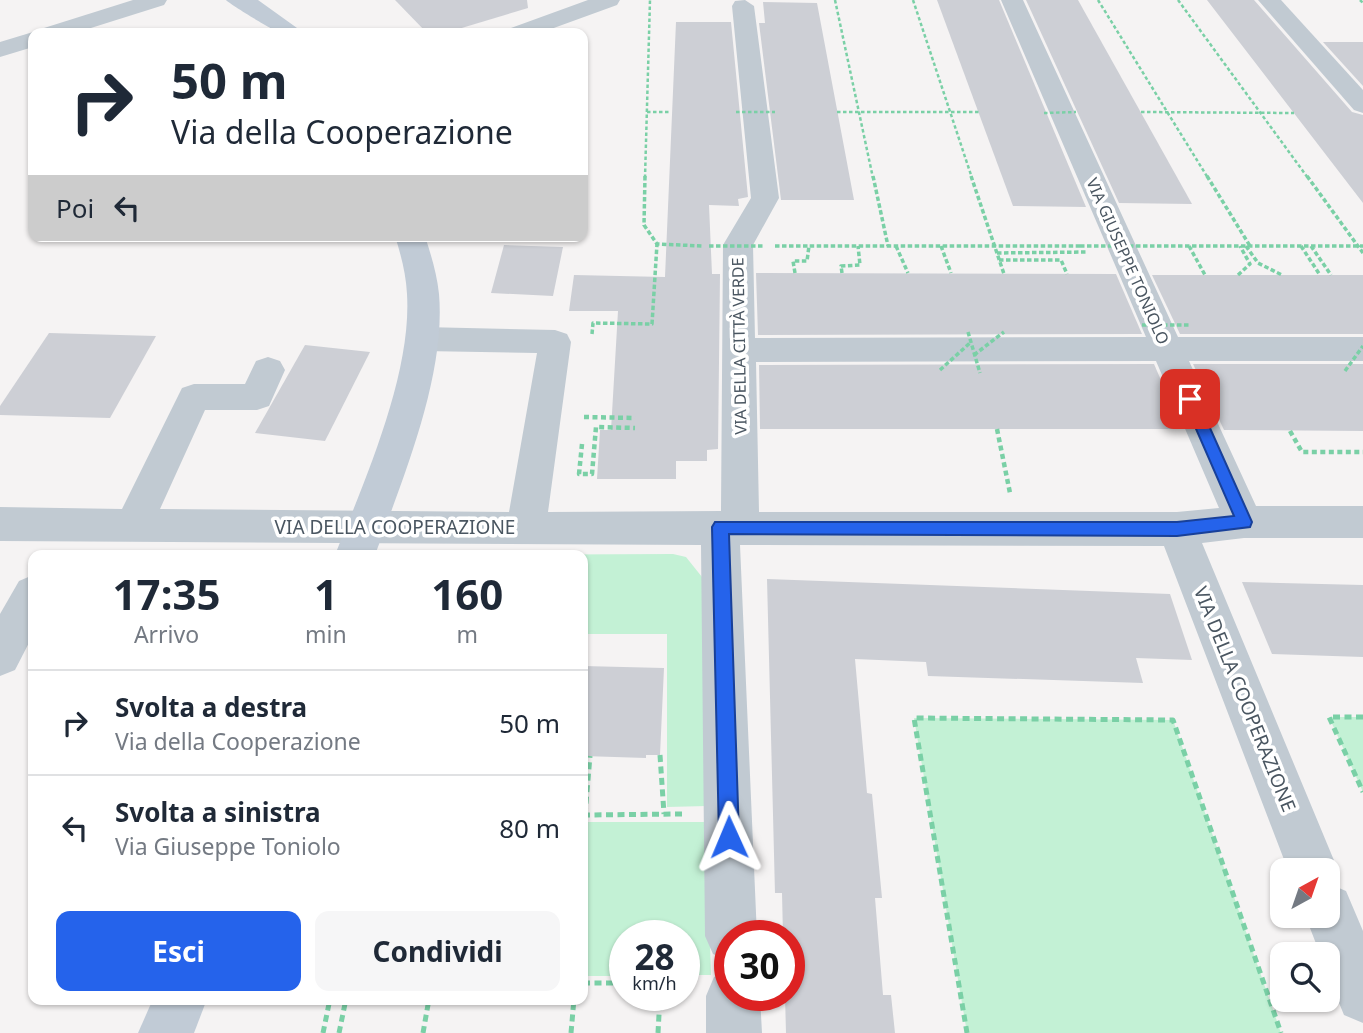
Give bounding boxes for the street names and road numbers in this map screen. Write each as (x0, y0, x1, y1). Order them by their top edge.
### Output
street label: VIA GIUSEPPE TONIOLO (1081, 174, 1175, 348)
street label: VIA DELLA CITTÀ VERDE (726, 257, 752, 435)
street label: VIA DELLA COOPERAZIONE (275, 514, 515, 540)
street label: VIA DELLA COOPERAZIONE (1188, 582, 1302, 816)

